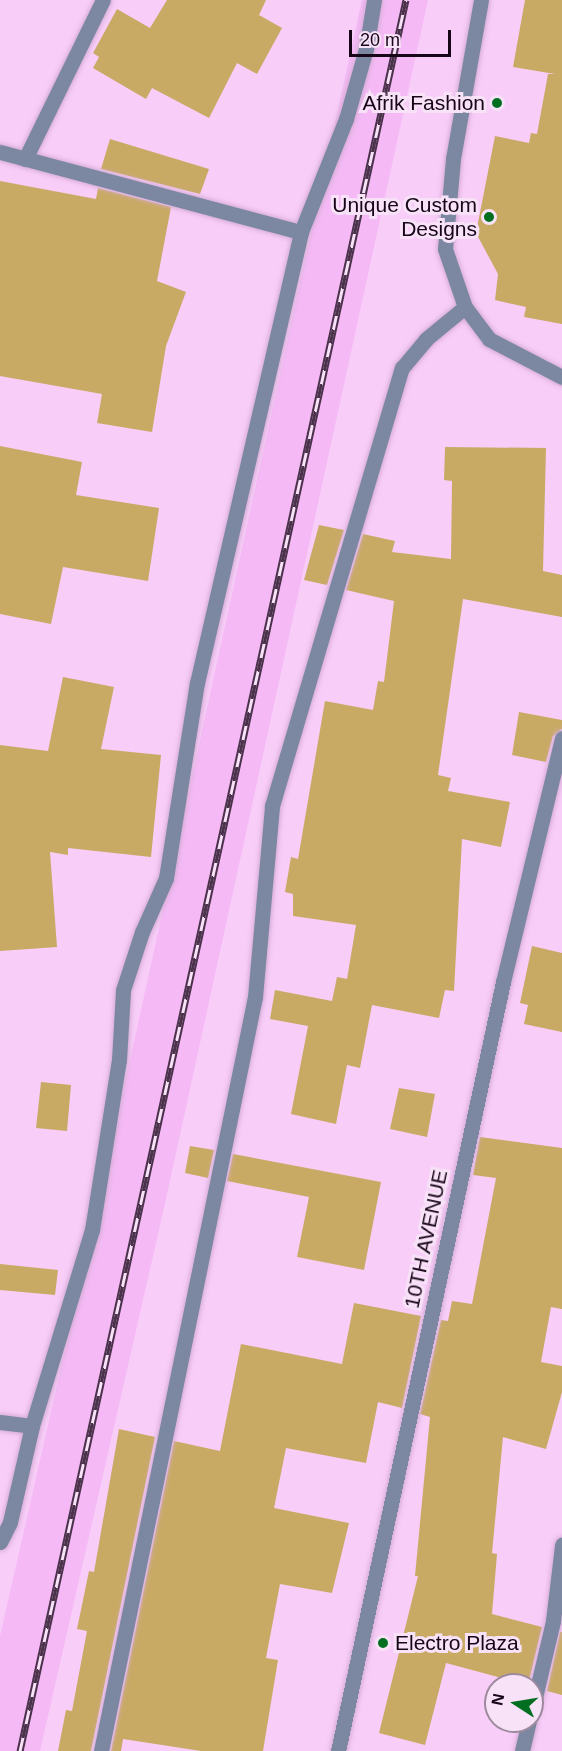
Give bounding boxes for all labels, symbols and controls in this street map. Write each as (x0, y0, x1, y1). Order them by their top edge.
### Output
scale bar (352, 18, 454, 56)
text: 20 m (360, 30, 400, 50)
place label: Afrik Fashion (362, 90, 485, 116)
marker: Afrik Fashion (490, 96, 504, 110)
place label: Unique Custom Designs (332, 192, 477, 242)
marker: Unique Custom Designs (482, 210, 496, 224)
street label: 10TH AVENUE (399, 1167, 453, 1311)
place label: Electro Plaza (395, 1630, 519, 1656)
marker: Electro Plaza (376, 1636, 390, 1650)
north arrow (484, 1673, 544, 1733)
text: N (488, 1692, 507, 1707)

